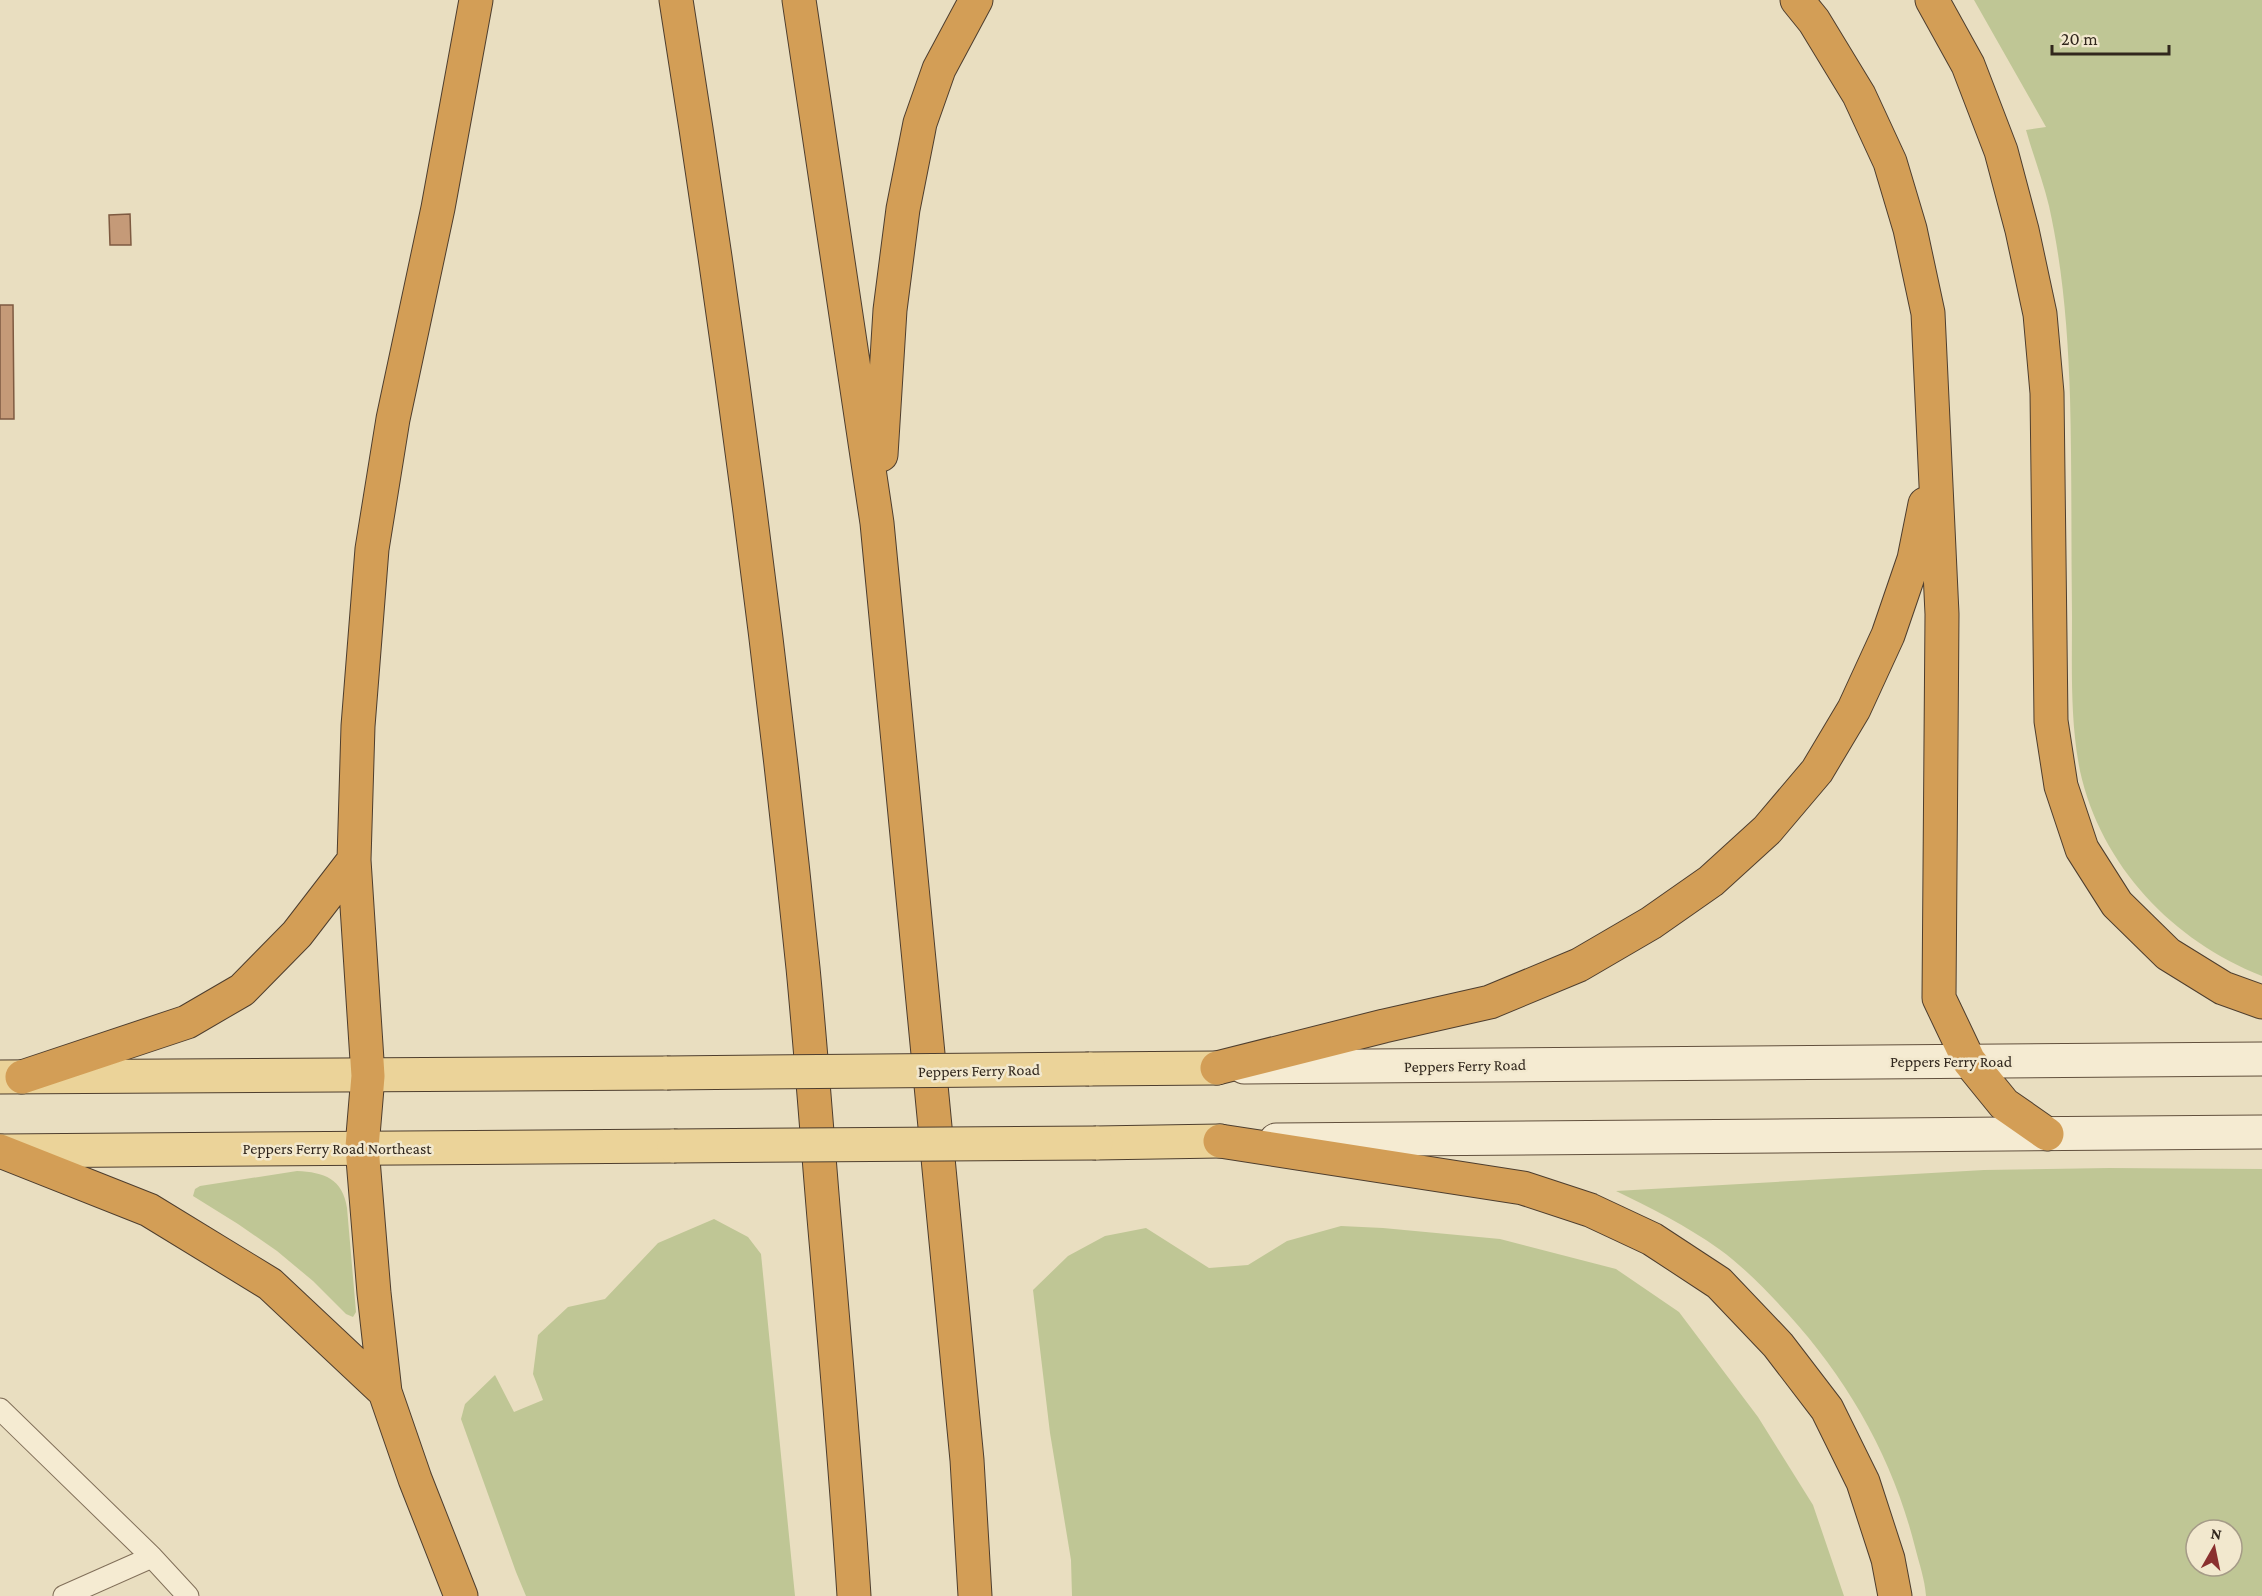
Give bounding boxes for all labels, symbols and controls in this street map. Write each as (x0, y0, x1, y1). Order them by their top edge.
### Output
scale bar (2052, 18, 2169, 56)
text: 20 m (2061, 29, 2098, 49)
street label: Peppers Ferry Road (1890, 1053, 2013, 1071)
street label: Peppers Ferry Road (1404, 1056, 1527, 1076)
street label: Peppers Ferry Road (918, 1061, 1041, 1081)
street label: Peppers Ferry Road Northeast (242, 1140, 432, 1158)
north arrow (2184, 1518, 2244, 1578)
text: N (2210, 1524, 2223, 1543)

